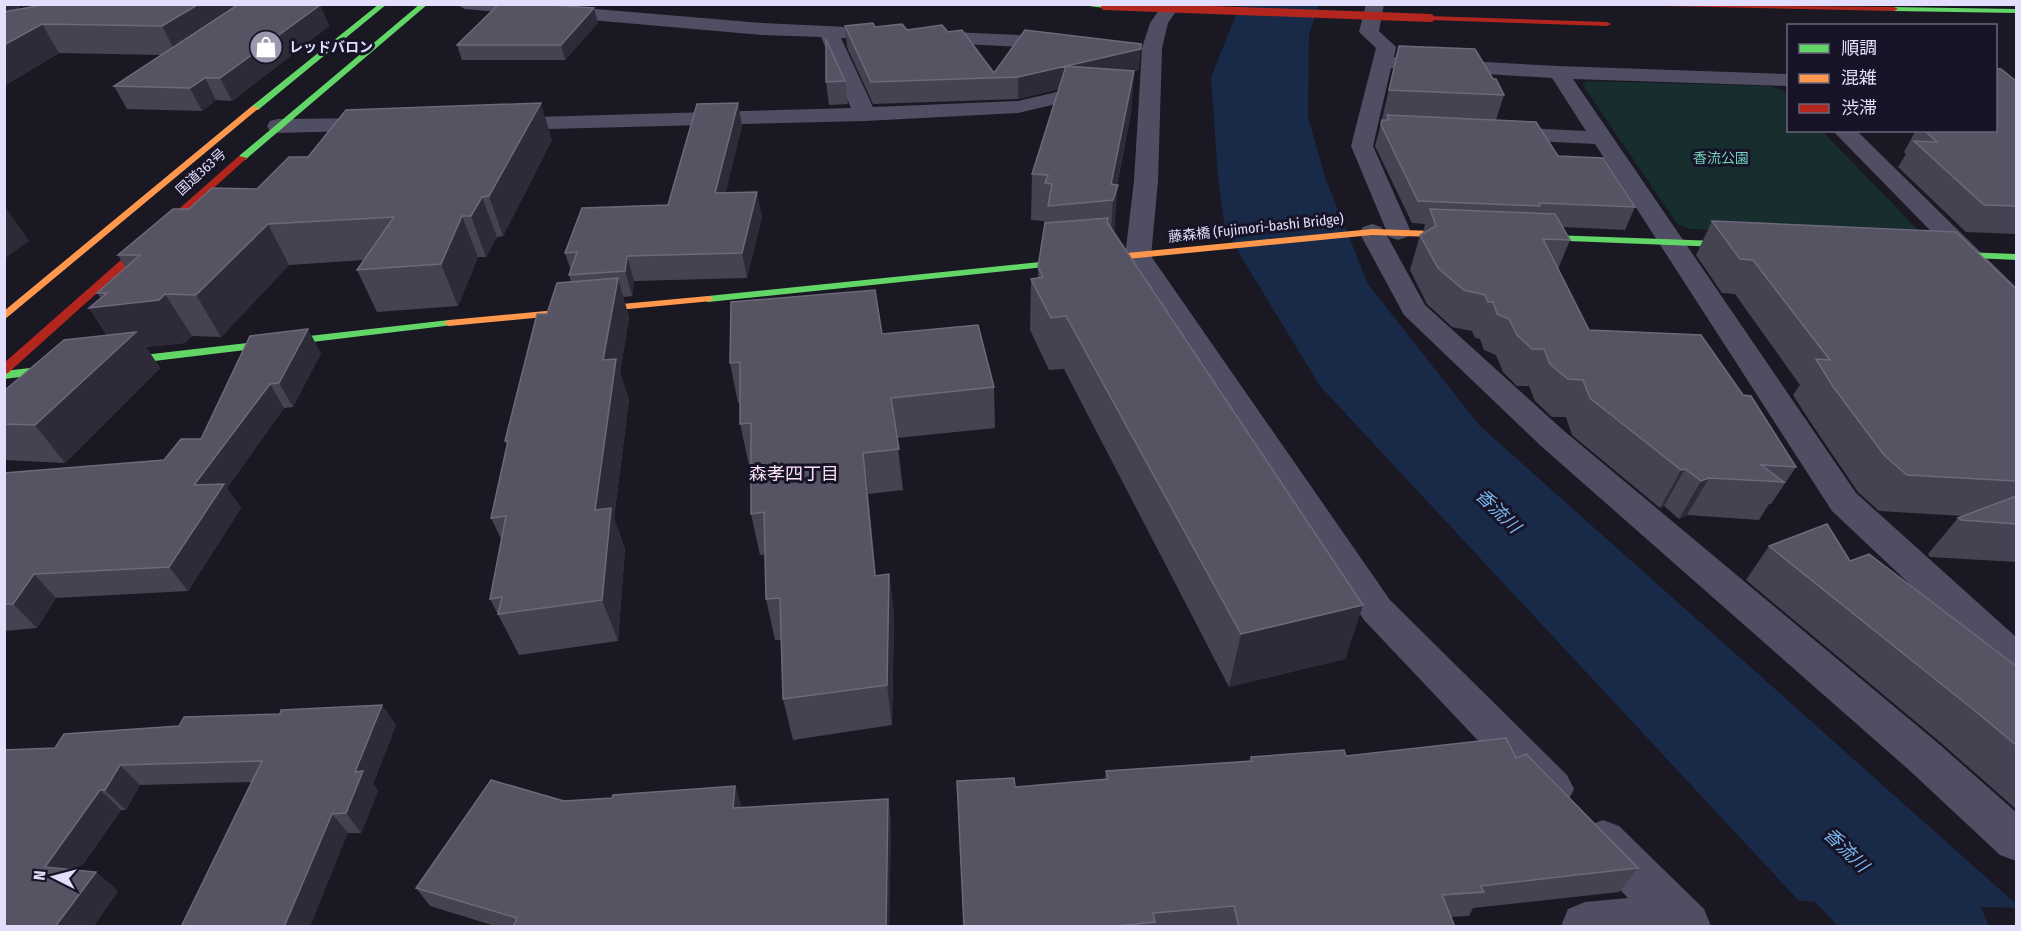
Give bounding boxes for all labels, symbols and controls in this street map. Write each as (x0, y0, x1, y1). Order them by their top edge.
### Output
legend (1787, 24, 1997, 132)
shop icon: レッドバロン (248, 29, 284, 65)
text: 順調 (1841, 37, 1877, 59)
place label: レッドバロン (289, 39, 373, 56)
text: 混雑 (1841, 67, 1877, 89)
text: 渋滞 (1841, 97, 1877, 119)
street label: 国道363号 (172, 145, 230, 199)
park label: 香流公園 (1693, 150, 1749, 167)
street label: 藤森橋 (Fujimori-bashi Bridge) (1167, 210, 1345, 246)
district label: 森孝四丁目 (749, 463, 839, 485)
water label: 香流川 (1471, 484, 1527, 539)
water label: 香流川 (1819, 823, 1875, 878)
north arrow (24, 847, 84, 907)
text: N (30, 870, 50, 881)

